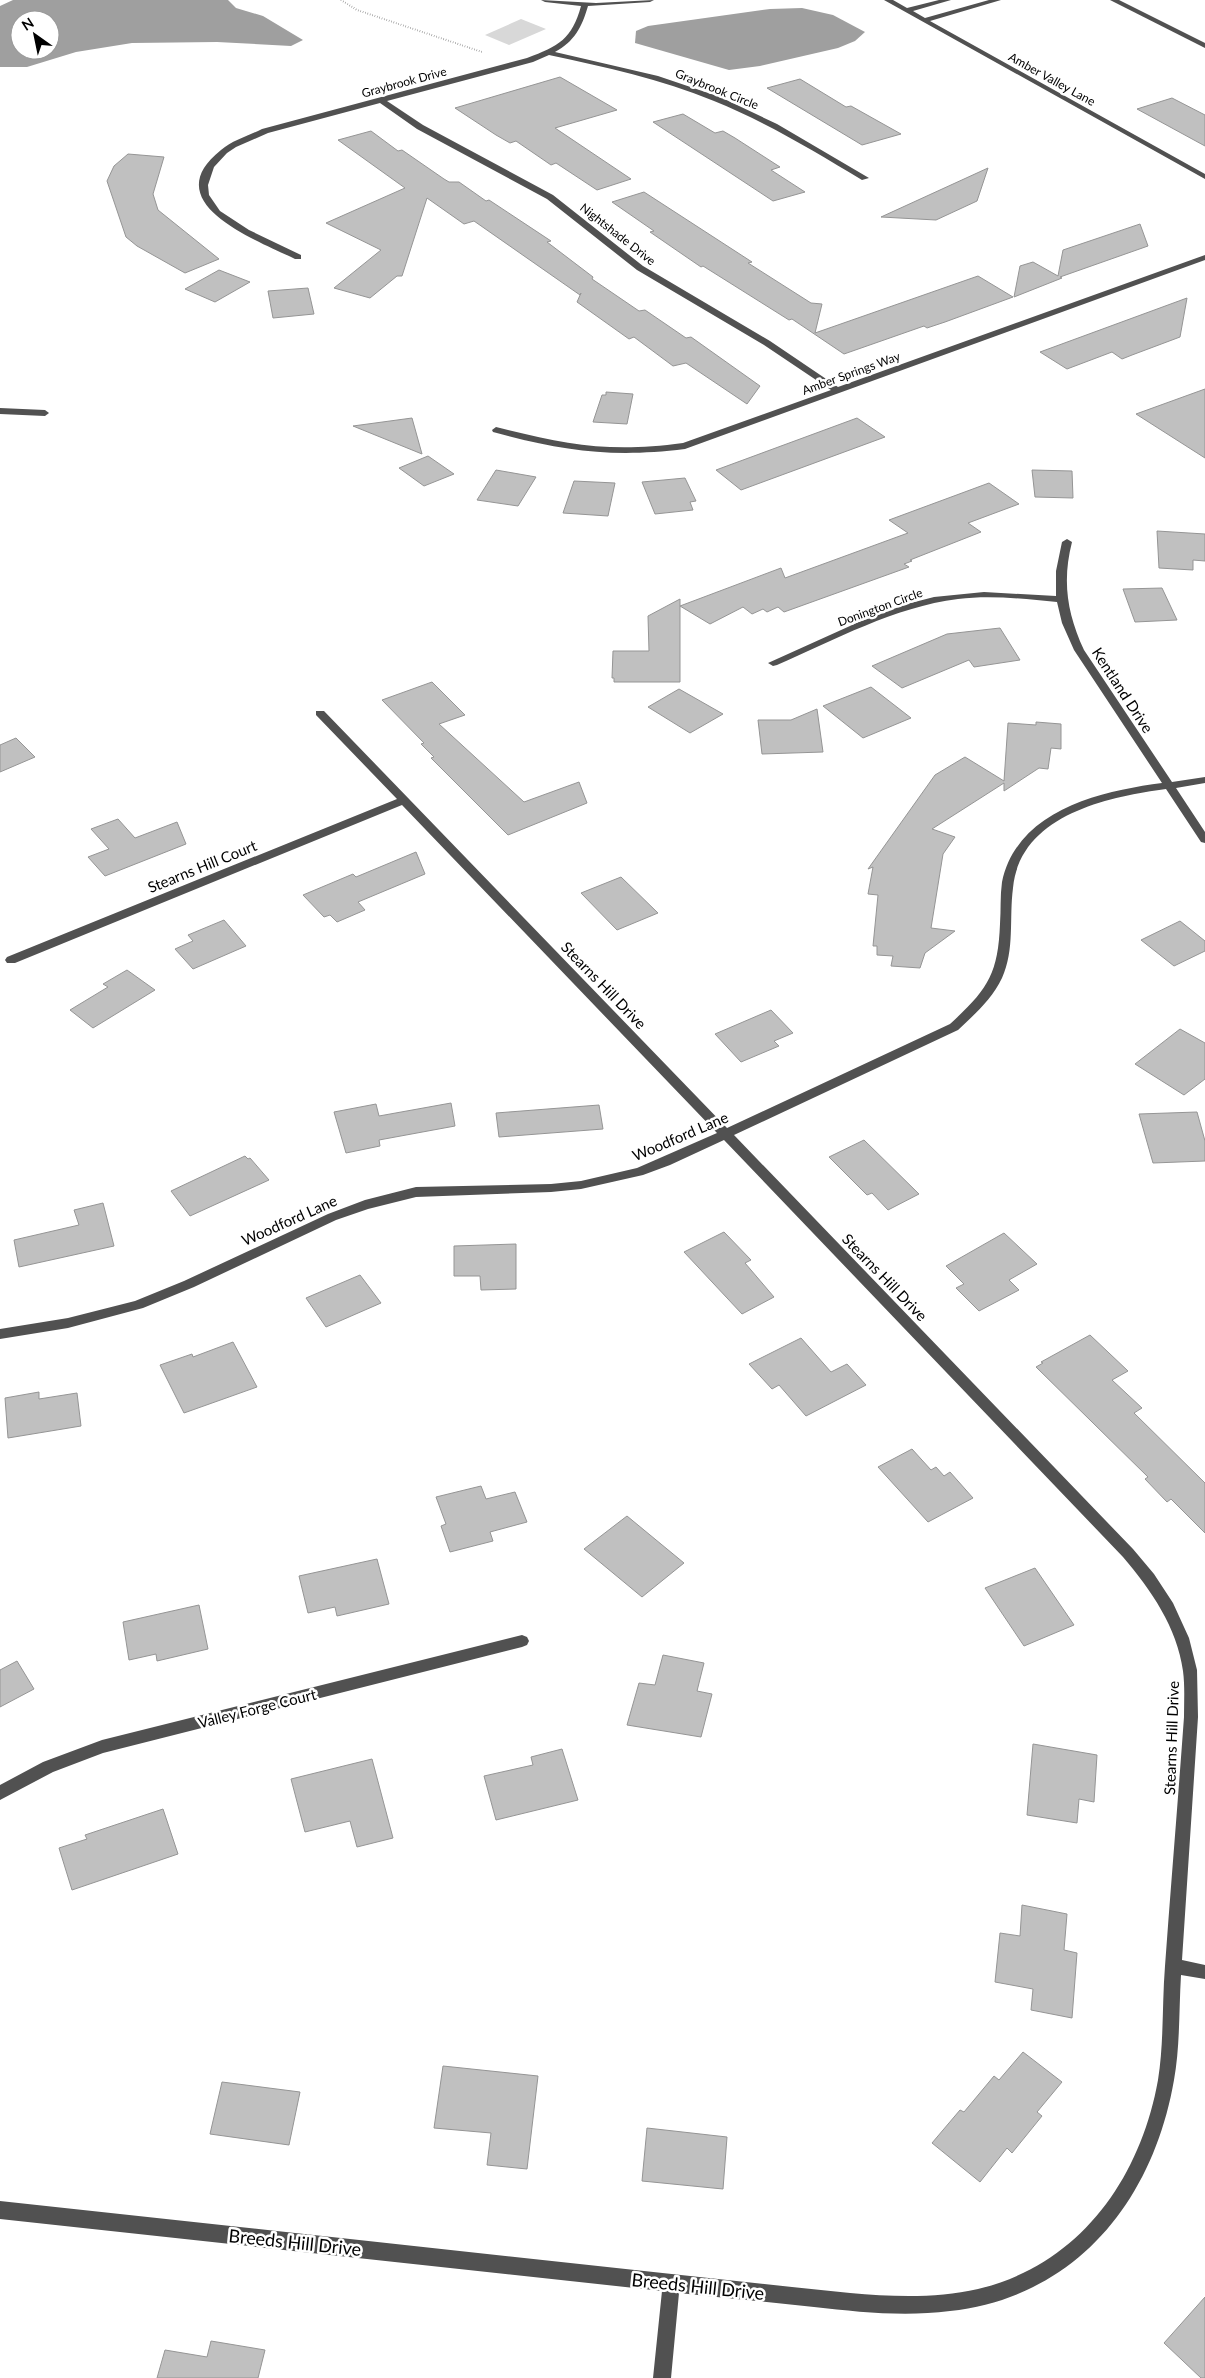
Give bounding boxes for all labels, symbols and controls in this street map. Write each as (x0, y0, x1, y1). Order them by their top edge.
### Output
north arrow (10, 10, 60, 60)
text: N (18, 14, 37, 34)
street label: Amber Valley Lane (1006, 49, 1098, 109)
street label: Graybrook Drive (360, 63, 448, 101)
street label: Graybrook Circle (673, 65, 761, 113)
street label: Nightshade Drive (577, 200, 659, 268)
street label: Amber Springs Way (800, 348, 903, 398)
street label: Donington Circle (836, 585, 924, 629)
street label: Kentland Drive (1089, 644, 1157, 736)
street label: Stearns Hill Court (145, 836, 260, 896)
street label: Stearns Hill Drive (558, 938, 650, 1032)
street label: Woodford Lane (629, 1108, 731, 1164)
street label: Woodford Lane (239, 1191, 340, 1249)
street label: Stearns Hill Drive (839, 1230, 931, 1324)
street label: Stearns Hill Drive (1160, 1680, 1182, 1795)
street label: Valley Forge Court (196, 1684, 319, 1731)
street label: Breeds Hill Drive (228, 2224, 362, 2260)
street label: Breeds Hill Drive (631, 2268, 765, 2304)

